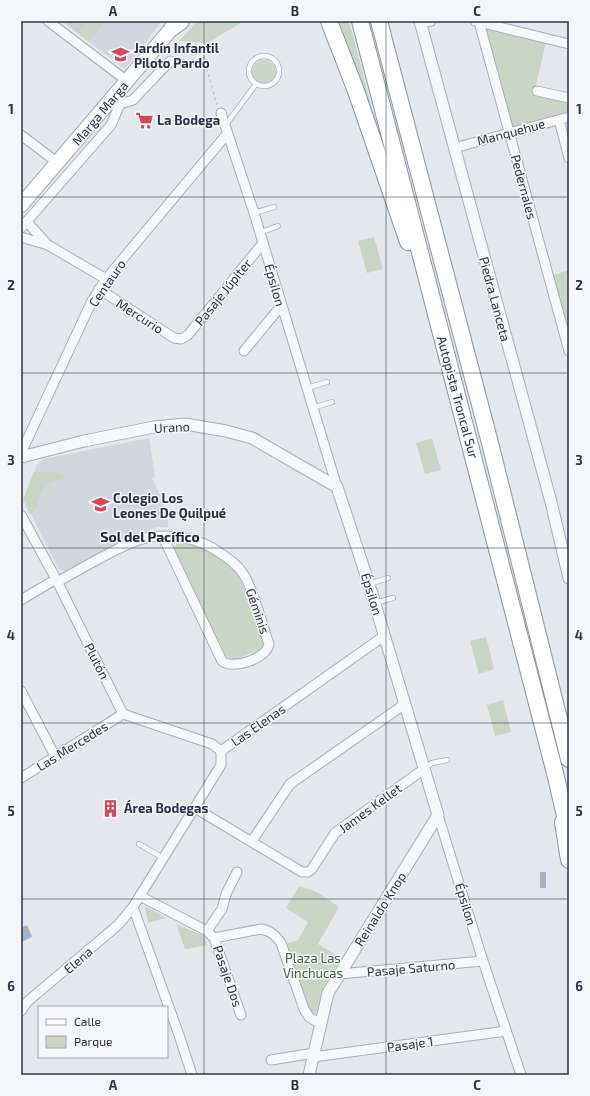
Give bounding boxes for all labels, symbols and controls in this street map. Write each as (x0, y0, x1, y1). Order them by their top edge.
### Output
text: A (109, 3, 118, 19)
text: B (291, 3, 299, 19)
text: C (473, 3, 481, 19)
place label: Jardín Infantil Piloto Pardo (134, 40, 220, 71)
school or university icon: Jardín Infantil Piloto Pardo (111, 45, 131, 65)
street label: Marga Marga (68, 78, 132, 148)
text: 1 (8, 101, 14, 117)
text: 1 (576, 101, 582, 117)
supermarket icon: La Bodega (134, 110, 154, 130)
place label: La Bodega (157, 112, 220, 128)
street label: Manquehue (475, 115, 547, 149)
street label: Pedernales (508, 153, 540, 221)
street label: Pasaje Júpiter (191, 255, 255, 329)
street label: Piedra Lanceta (476, 255, 514, 343)
street label: Centauro (85, 256, 129, 310)
street label: Épsilon (261, 262, 290, 308)
text: 2 (7, 277, 15, 293)
text: 2 (575, 277, 583, 293)
street label: Mercurio (113, 295, 167, 337)
street label: Autopista Troncal Sur (434, 334, 482, 460)
street label: Urano (154, 418, 190, 436)
text: 3 (7, 452, 15, 468)
text: 3 (575, 452, 583, 468)
place label: Colegio Los Leones De Quilpué (113, 490, 226, 522)
school or university icon: Colegio Los Leones De Quilpué (90, 495, 110, 515)
district label: Sol del Pacífico (100, 528, 200, 545)
street label: Épsilon (358, 571, 387, 617)
street label: Géminis (243, 586, 273, 636)
text: 4 (7, 627, 15, 643)
text: 4 (575, 627, 583, 643)
street label: Plutón (81, 640, 113, 682)
street label: Las Elenas (228, 700, 288, 750)
street label: Las Mercedes (33, 718, 111, 774)
street label: James Kellet (336, 780, 404, 836)
building icon: Área Bodegas (101, 798, 121, 818)
place label: Área Bodegas (124, 799, 208, 816)
text: 5 (7, 803, 15, 819)
text: 5 (575, 803, 583, 819)
street label: Reinaldo Knop (351, 869, 409, 949)
street label: Épsilon (452, 881, 481, 927)
street label: Elena (60, 943, 96, 977)
street label: Pasaje Dos (210, 943, 246, 1009)
park label: Plaza Las Vinchucas (283, 950, 343, 981)
street label: Pasaje Saturno (366, 956, 456, 980)
text: 6 (7, 978, 15, 994)
text: 6 (575, 978, 583, 994)
legend (38, 1006, 168, 1058)
text: Calle (74, 1014, 101, 1028)
street label: Pasaje 1 (386, 1033, 434, 1055)
text: Parque (74, 1034, 112, 1048)
text: A (109, 1077, 118, 1093)
text: B (291, 1077, 299, 1093)
text: C (473, 1077, 481, 1093)

